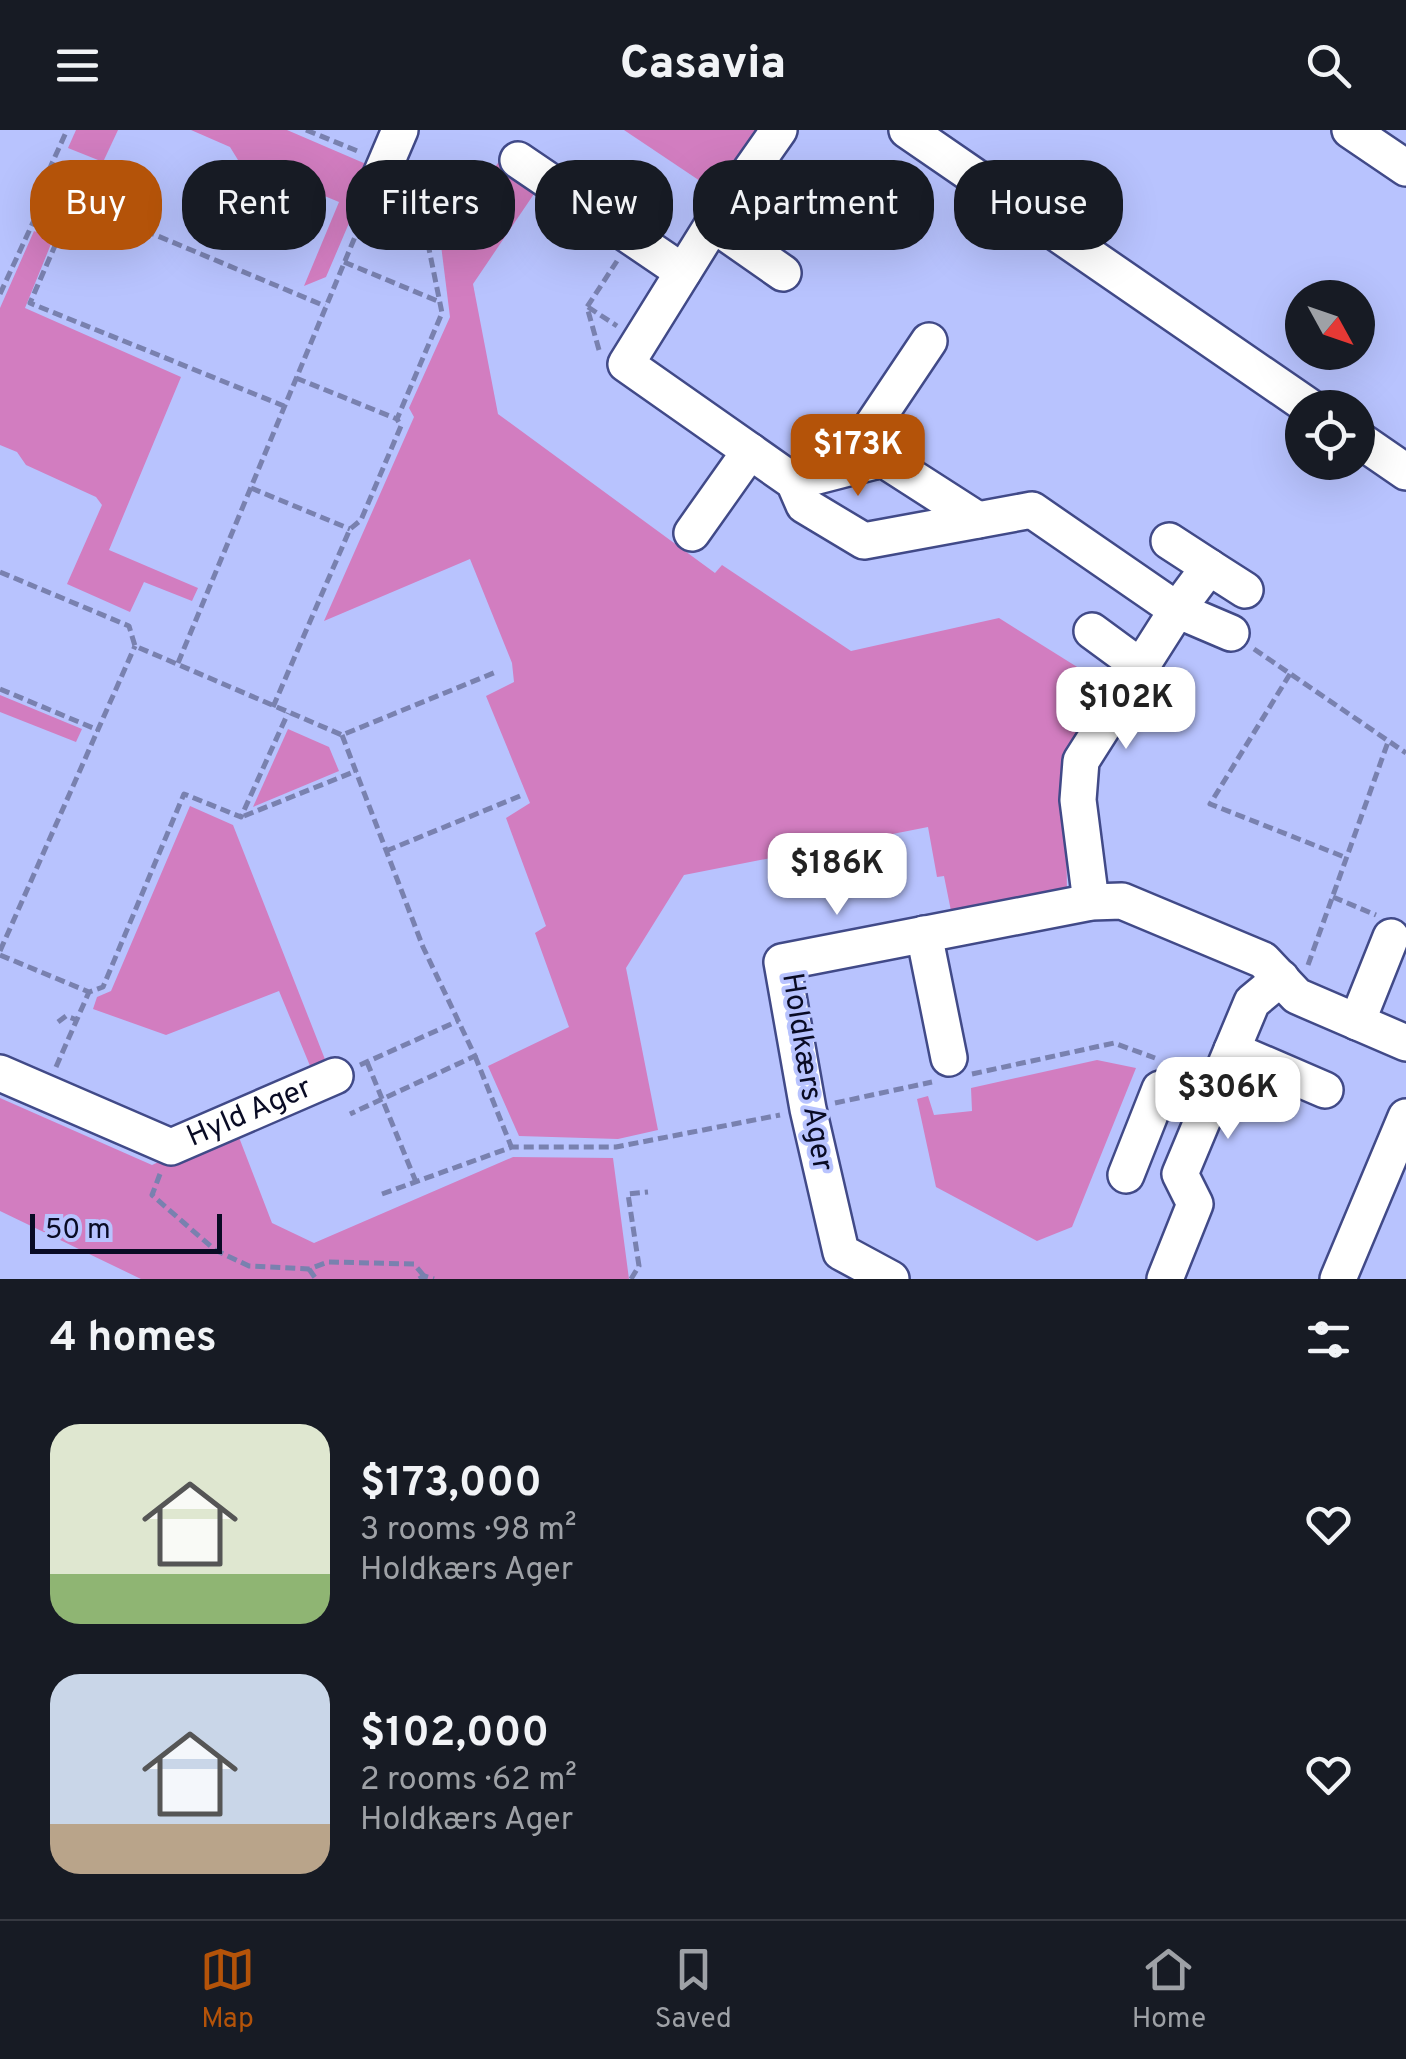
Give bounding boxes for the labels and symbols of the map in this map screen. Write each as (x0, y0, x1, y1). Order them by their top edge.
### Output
north arrow (1285, 280, 1375, 370)
pin: $173K (788, 414, 928, 499)
pin: $102K (1056, 667, 1196, 752)
pin: $186K (767, 833, 907, 918)
street label: Holdkærs Ager (772, 970, 840, 1174)
pin: $306K (1158, 1057, 1298, 1142)
street label: Hyld Ager (181, 1070, 318, 1156)
scale bar (30, 1209, 222, 1254)

